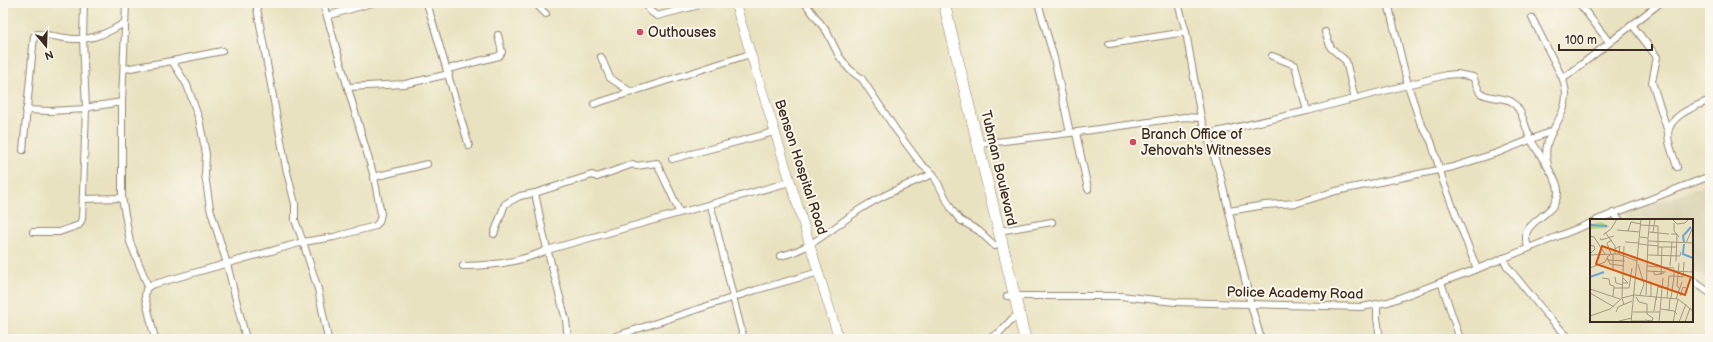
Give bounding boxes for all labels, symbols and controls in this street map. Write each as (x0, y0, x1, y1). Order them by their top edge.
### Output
place label: Outhouses (648, 24, 716, 41)
north arrow (26, 26, 66, 66)
scale bar (1559, 26, 1652, 52)
marker: Outhouses (635, 27, 645, 37)
text: 100 m (1565, 33, 1597, 48)
text: N (43, 47, 55, 62)
street label: Benson Hospital Road (771, 97, 831, 237)
street label: Tubman Boulevard (977, 109, 1021, 227)
place label: Branch Office of Jehovah's Witnesses (1141, 126, 1271, 159)
marker: Branch Office of Jehovah's Witnesses (1128, 137, 1138, 147)
inset map (1590, 219, 1693, 322)
street label: Police Academy Road (1226, 283, 1364, 303)

